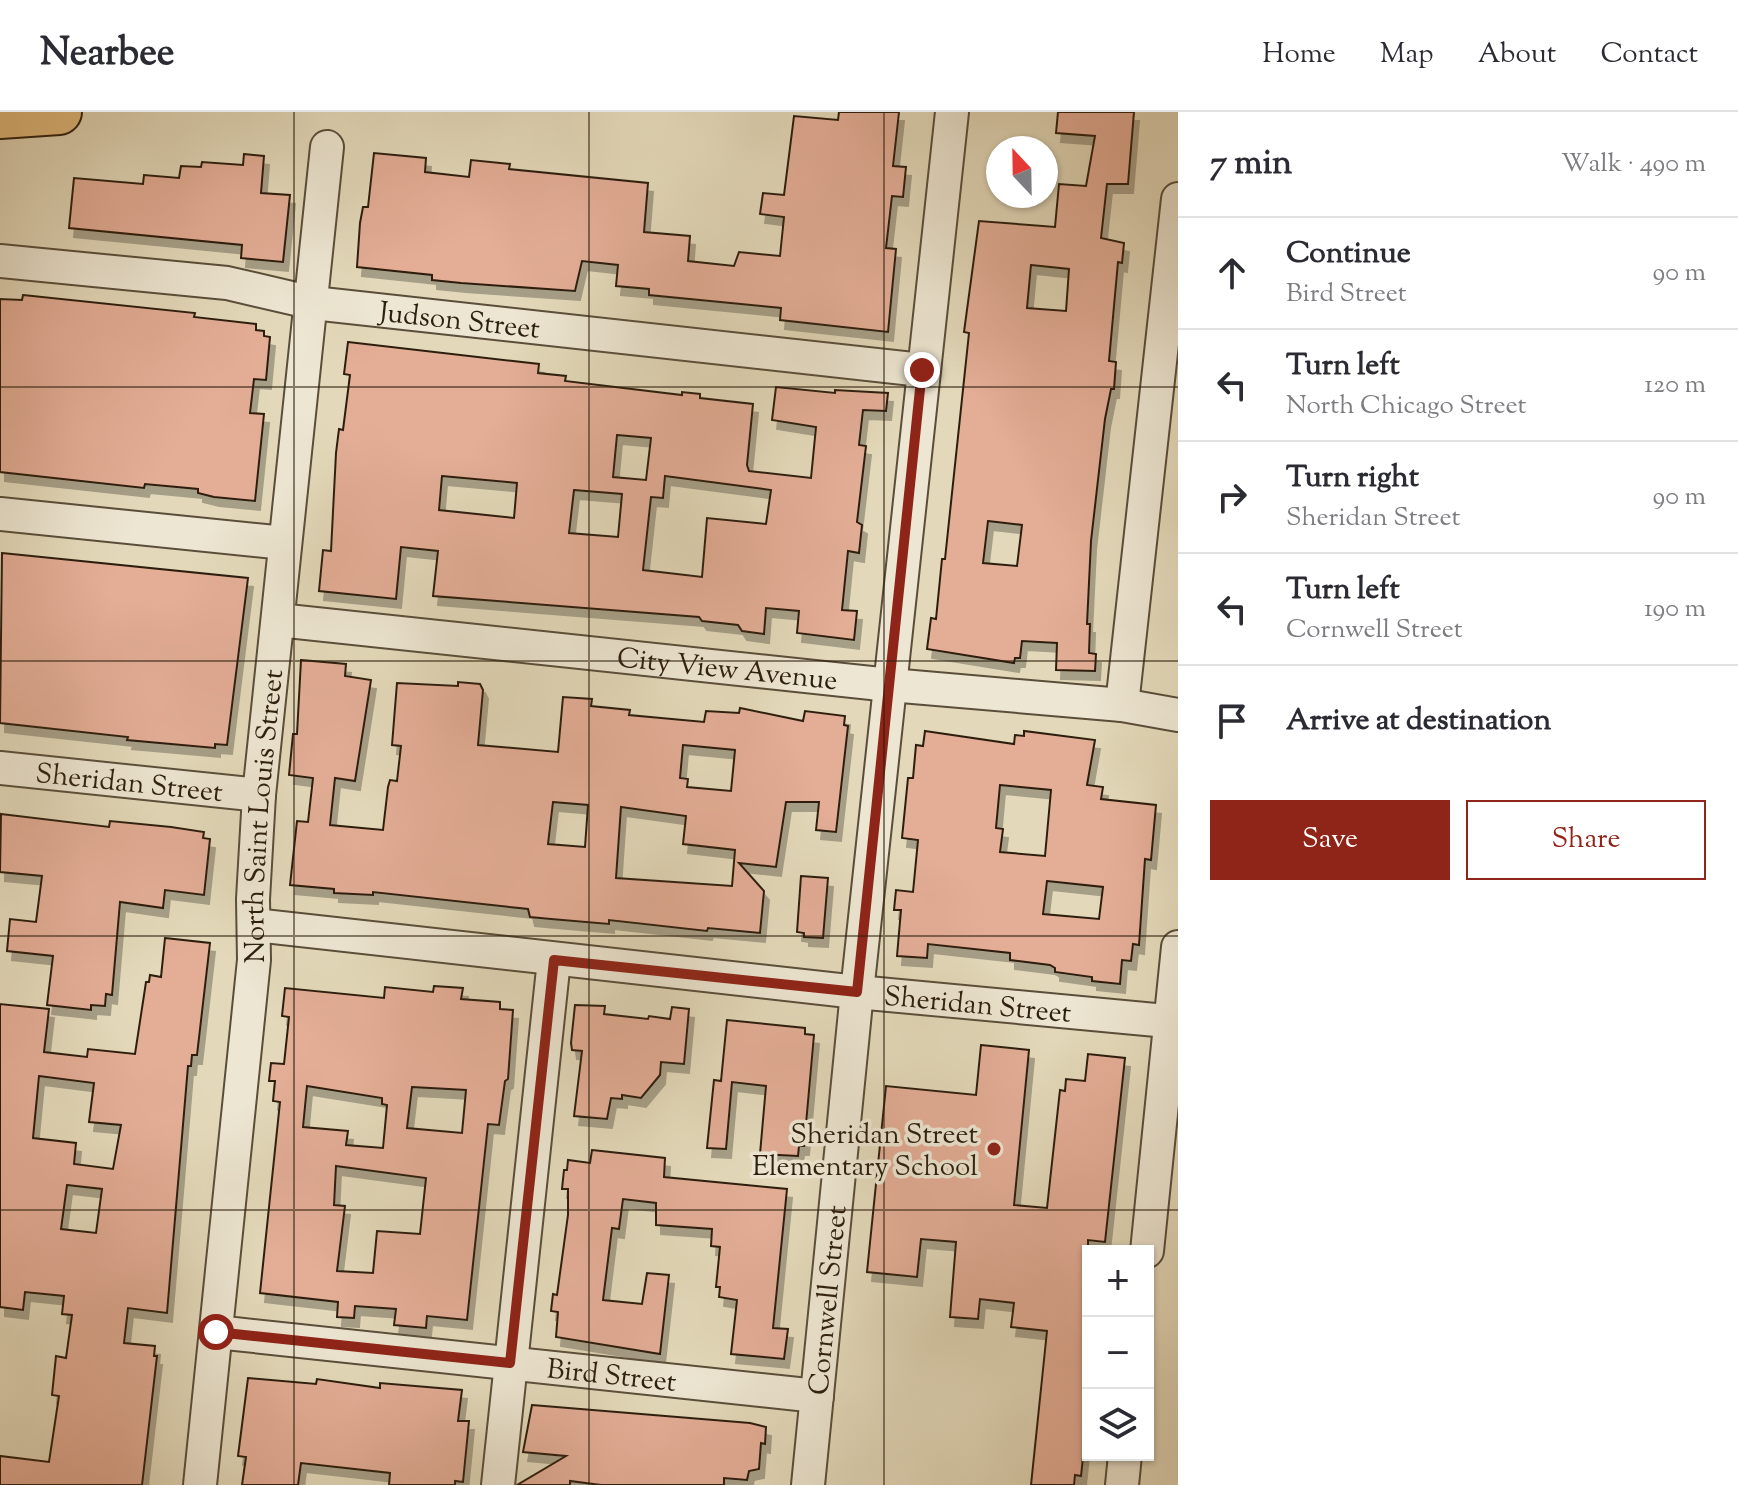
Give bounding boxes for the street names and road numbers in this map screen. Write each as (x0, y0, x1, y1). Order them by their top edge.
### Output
street label: Judson Street (375, 293, 542, 351)
street label: City View Avenue (615, 639, 839, 702)
street label: North Saint Louis Street (236, 667, 295, 963)
street label: Sheridan Street (33, 755, 225, 814)
street label: Sheridan Street (882, 978, 1073, 1035)
street label: Cornwell Street (800, 1203, 859, 1397)
street label: Bird Street (545, 1350, 679, 1404)

